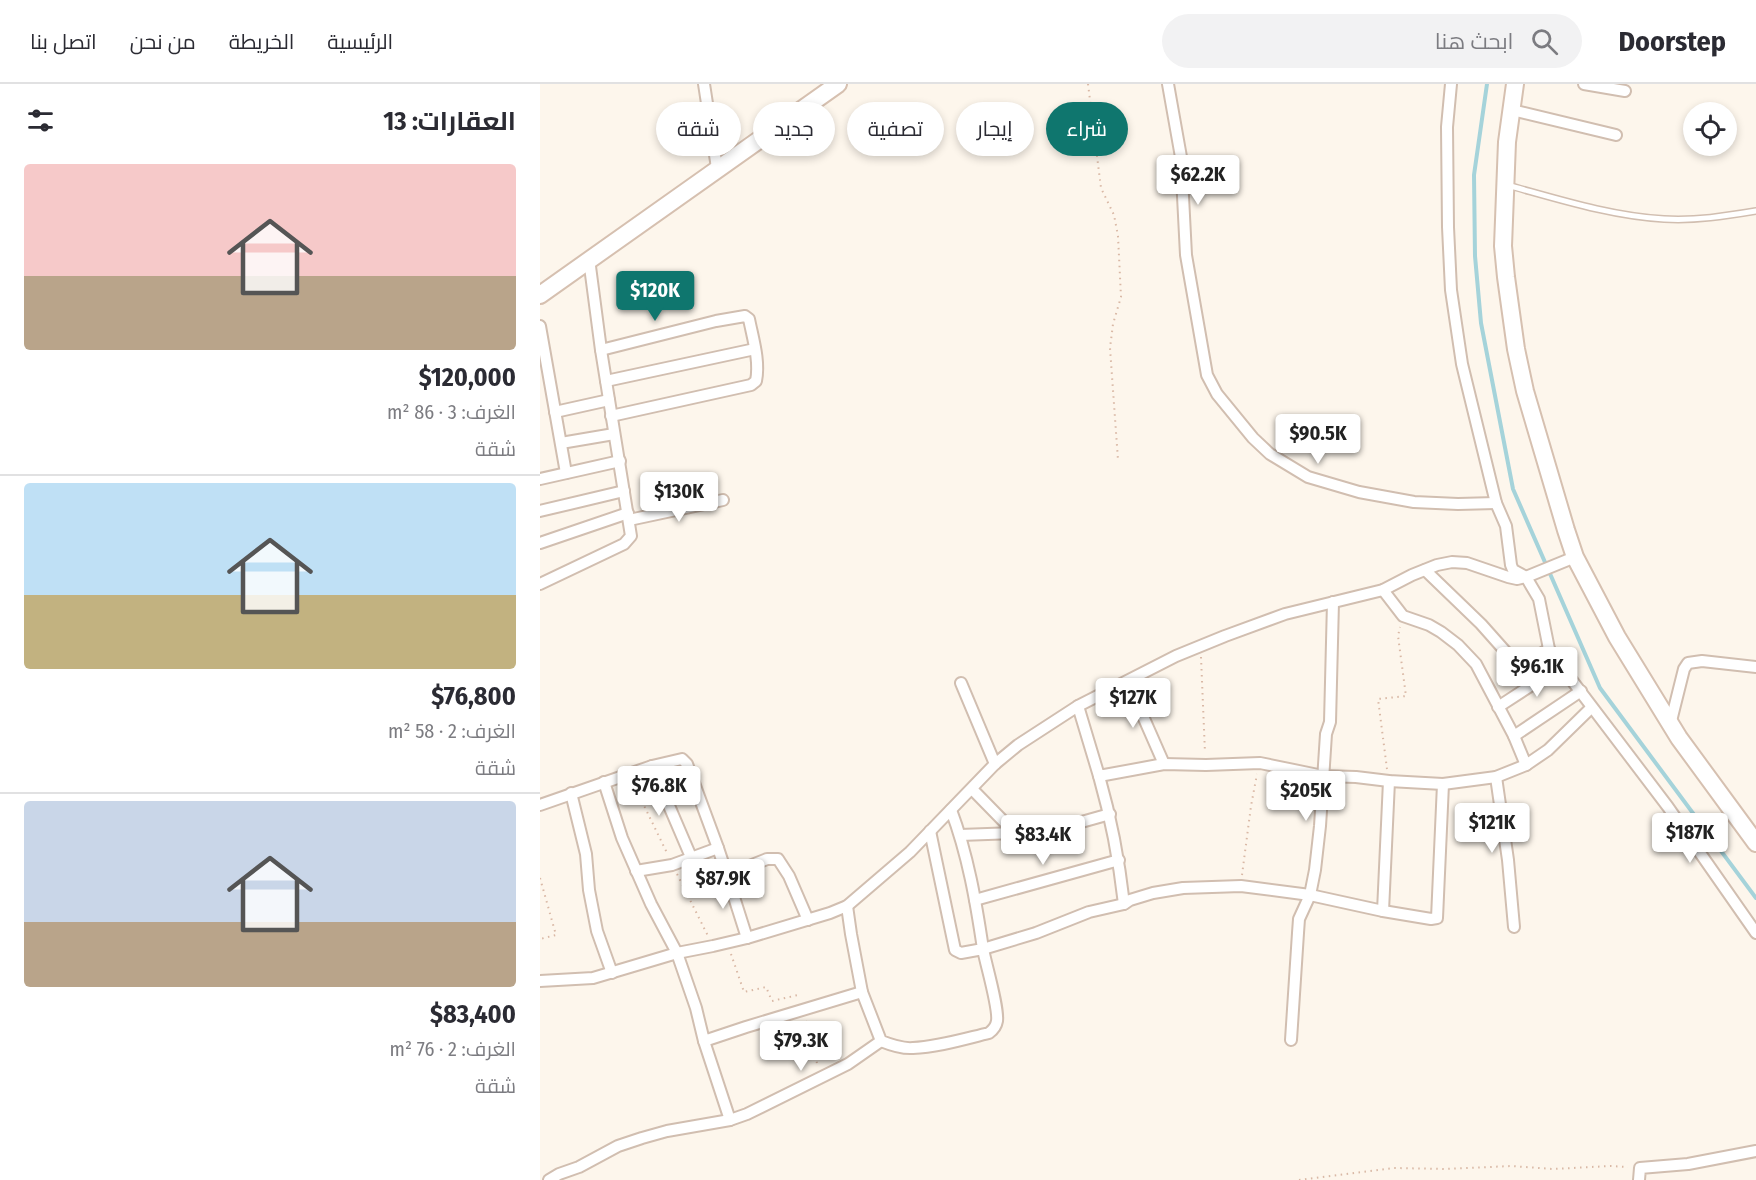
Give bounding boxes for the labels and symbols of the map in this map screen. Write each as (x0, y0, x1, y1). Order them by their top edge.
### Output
pin: $62.2K (1149, 155, 1247, 206)
pin: $120K (613, 271, 697, 322)
pin: $90.5K (1269, 414, 1367, 465)
pin: $130K (637, 472, 721, 523)
pin: $96.1K (1488, 647, 1586, 698)
pin: $127K (1091, 678, 1175, 729)
pin: $76.8K (610, 766, 708, 817)
pin: $205K (1264, 771, 1348, 822)
pin: $121K (1450, 803, 1534, 854)
pin: $187K (1648, 813, 1732, 864)
pin: $83.4K (994, 815, 1092, 866)
pin: $87.9K (674, 859, 772, 910)
pin: $79.3K (752, 1021, 850, 1072)

